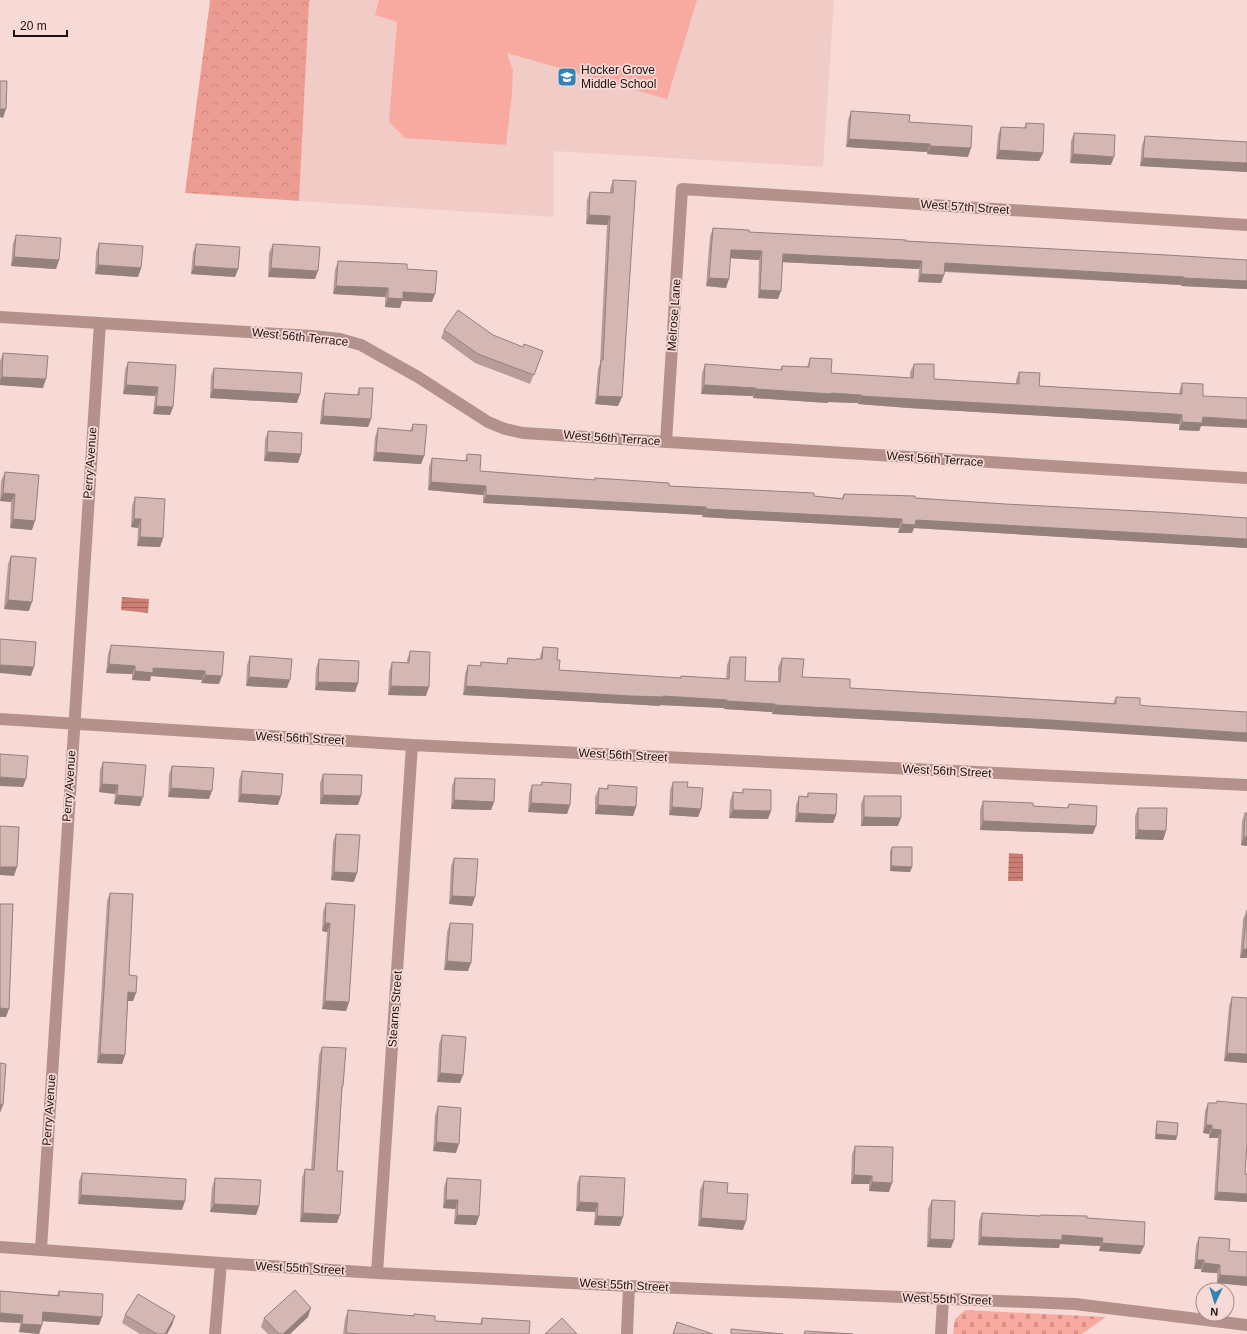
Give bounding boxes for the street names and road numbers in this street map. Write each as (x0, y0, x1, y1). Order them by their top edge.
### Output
street label: West 57th Street (920, 197, 1011, 217)
street label: Melrose Lane (664, 278, 684, 352)
street label: West 56th Terrace (251, 325, 349, 349)
street label: Perry Avenue (81, 426, 100, 499)
street label: West 56th Terrace (563, 428, 661, 448)
street label: West 56th Terrace (886, 449, 984, 469)
street label: West 56th Street (255, 729, 346, 747)
street label: West 56th Street (578, 746, 669, 764)
street label: Perry Avenue (60, 749, 79, 822)
street label: West 56th Street (902, 762, 993, 780)
street label: Stearns Street (385, 970, 405, 1048)
street label: Perry Avenue (40, 1073, 59, 1146)
street label: West 55th Street (255, 1259, 346, 1277)
street label: West 55th Street (579, 1276, 670, 1294)
street label: West 55th Street (902, 1290, 992, 1308)

